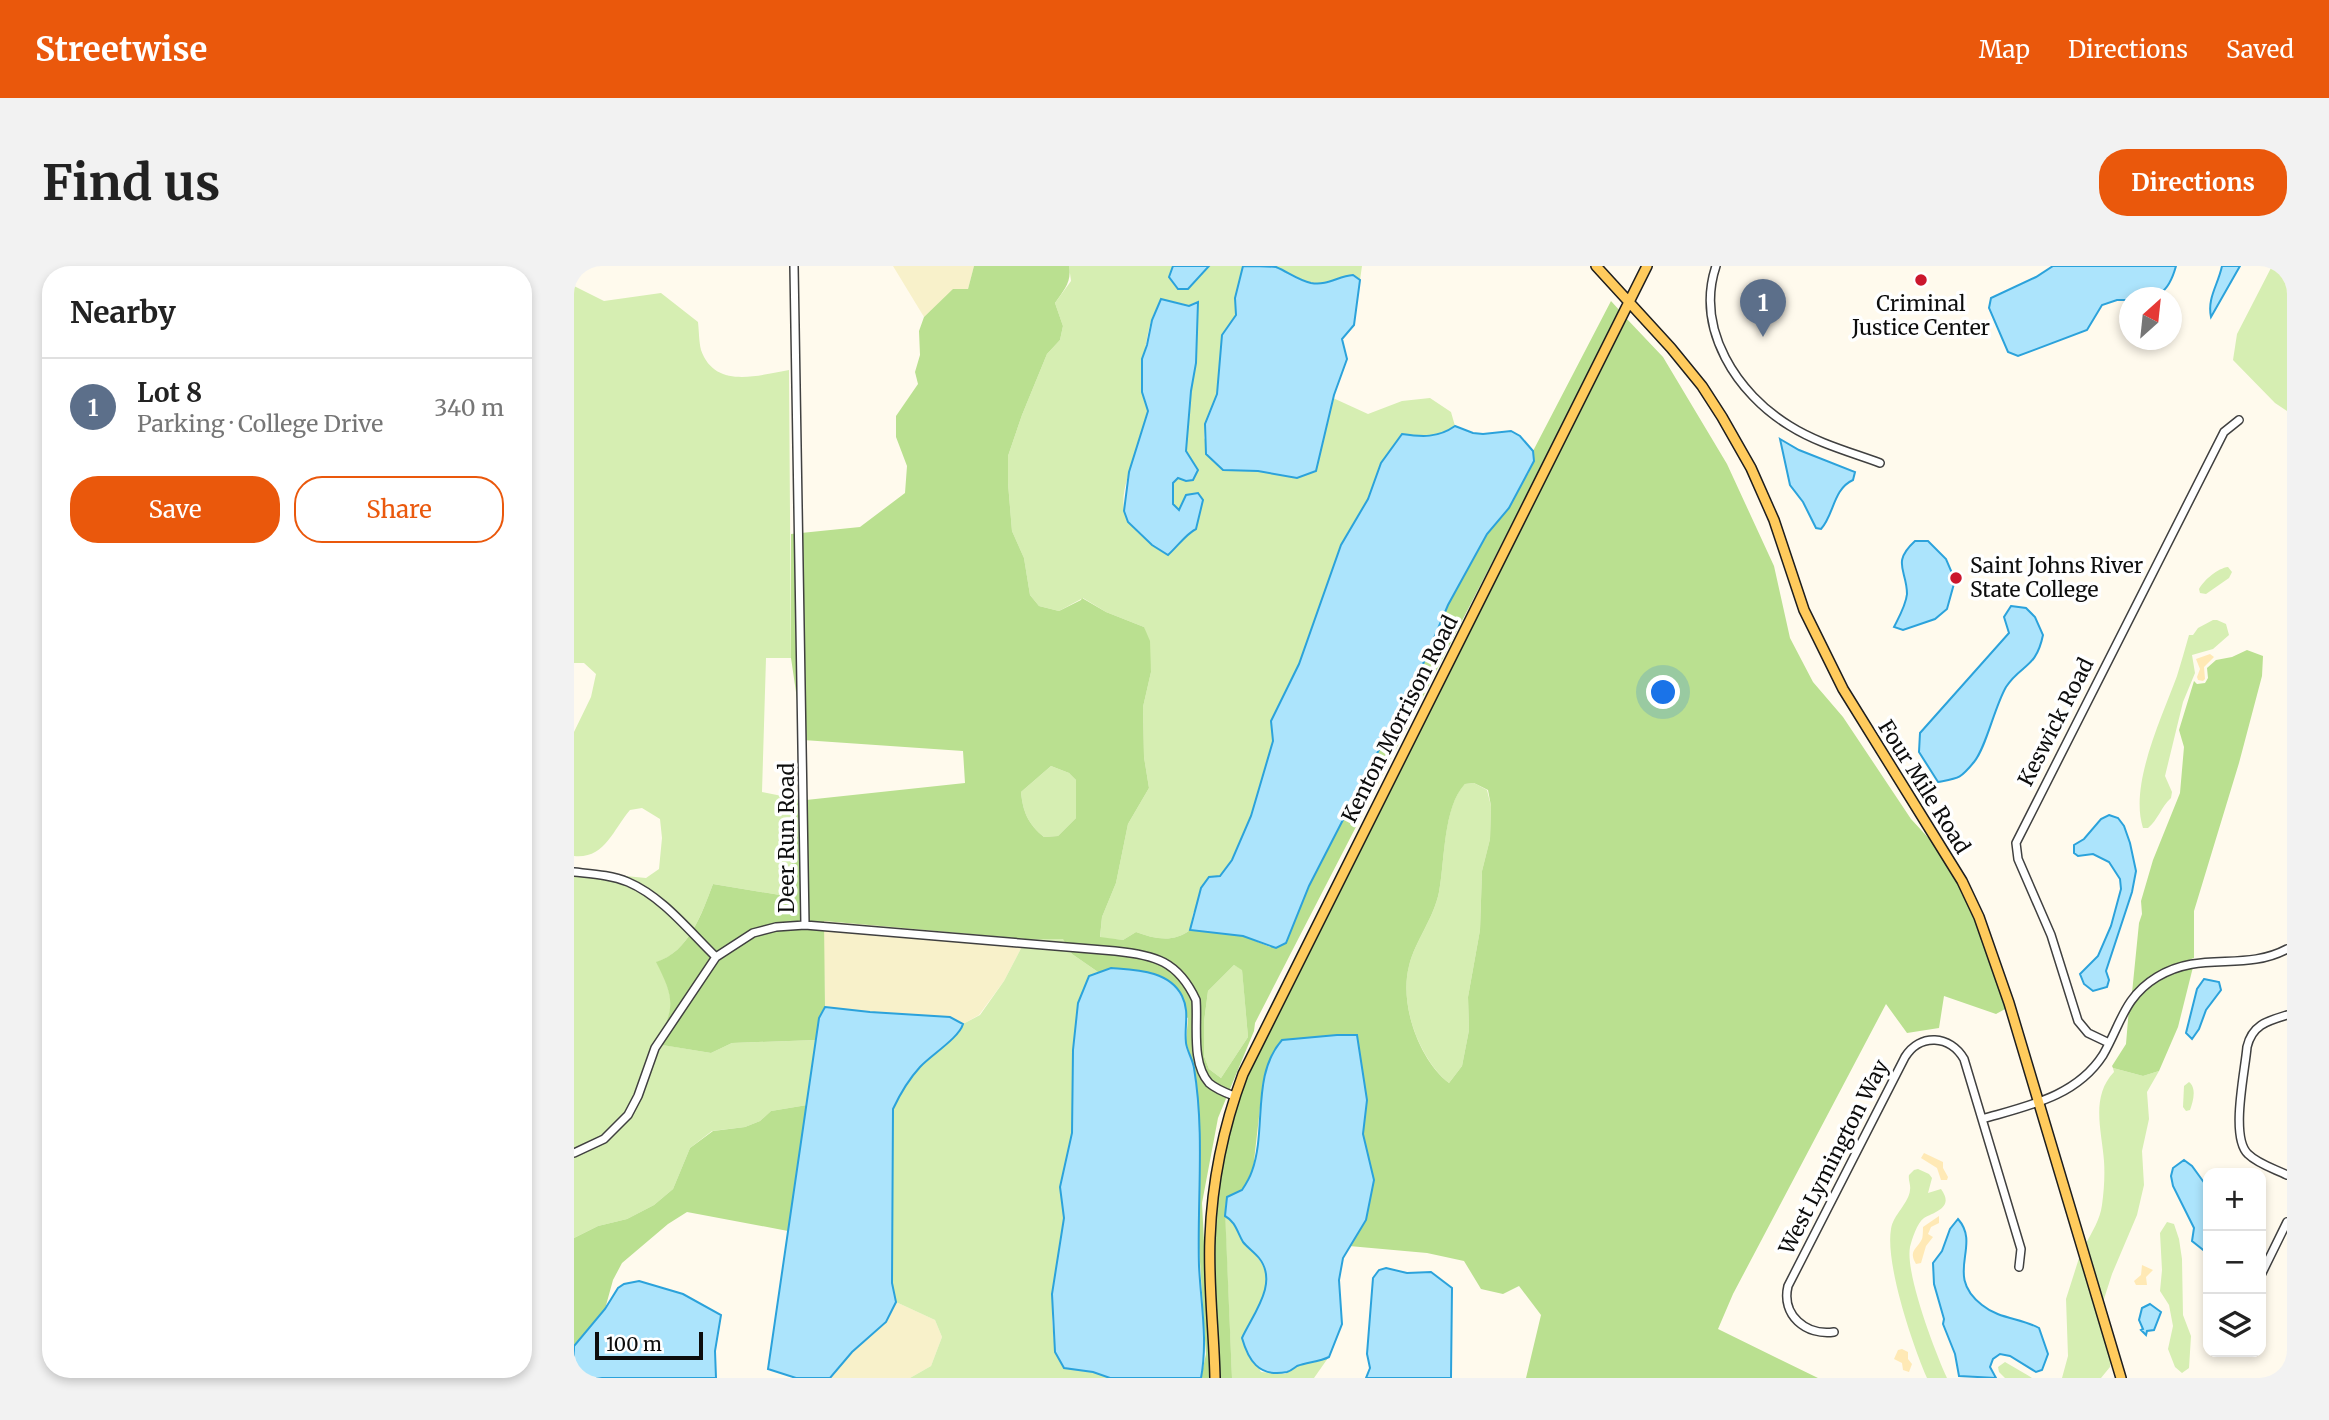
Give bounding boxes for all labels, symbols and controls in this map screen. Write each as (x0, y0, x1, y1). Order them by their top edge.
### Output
text: Streetwise (35, 29, 207, 70)
text: Map (1979, 34, 2030, 65)
text: Directions (2068, 34, 2188, 65)
text: Saved (2226, 34, 2294, 65)
button: Directions (2099, 149, 2287, 216)
text: Find us (42, 152, 220, 213)
marker: Criminal Justice Center (1913, 272, 1929, 288)
pin: 1 (1740, 279, 1786, 337)
north arrow (2119, 287, 2182, 350)
place label: Criminal Justice Center (1851, 290, 1990, 341)
text: Nearby (70, 293, 176, 331)
text: Lot 8 (137, 376, 202, 409)
text: 1 (88, 393, 98, 422)
text: 340 m (434, 393, 504, 422)
text: Parking · College Drive (137, 409, 383, 438)
button: Save (70, 476, 280, 543)
button: Share (294, 476, 504, 543)
place label: Saint Johns River State College (1970, 552, 2143, 603)
marker: Saint Johns River State College (1948, 570, 1964, 586)
street label: Kenton Morrison Road (1336, 610, 1464, 827)
street label: Keswick Road (2012, 653, 2100, 790)
your location (1646, 675, 1680, 709)
street label: Four Mile Road (1873, 715, 1977, 859)
street label: Deer Run Road (773, 763, 800, 913)
street label: West Lymington Way (1772, 1054, 1895, 1260)
map controls (2203, 1168, 2266, 1357)
button: + (2203, 1168, 2266, 1231)
button: − (2203, 1231, 2266, 1294)
button: layers (2203, 1294, 2266, 1357)
scale bar (595, 1329, 704, 1361)
text: 100 m (606, 1332, 662, 1356)

